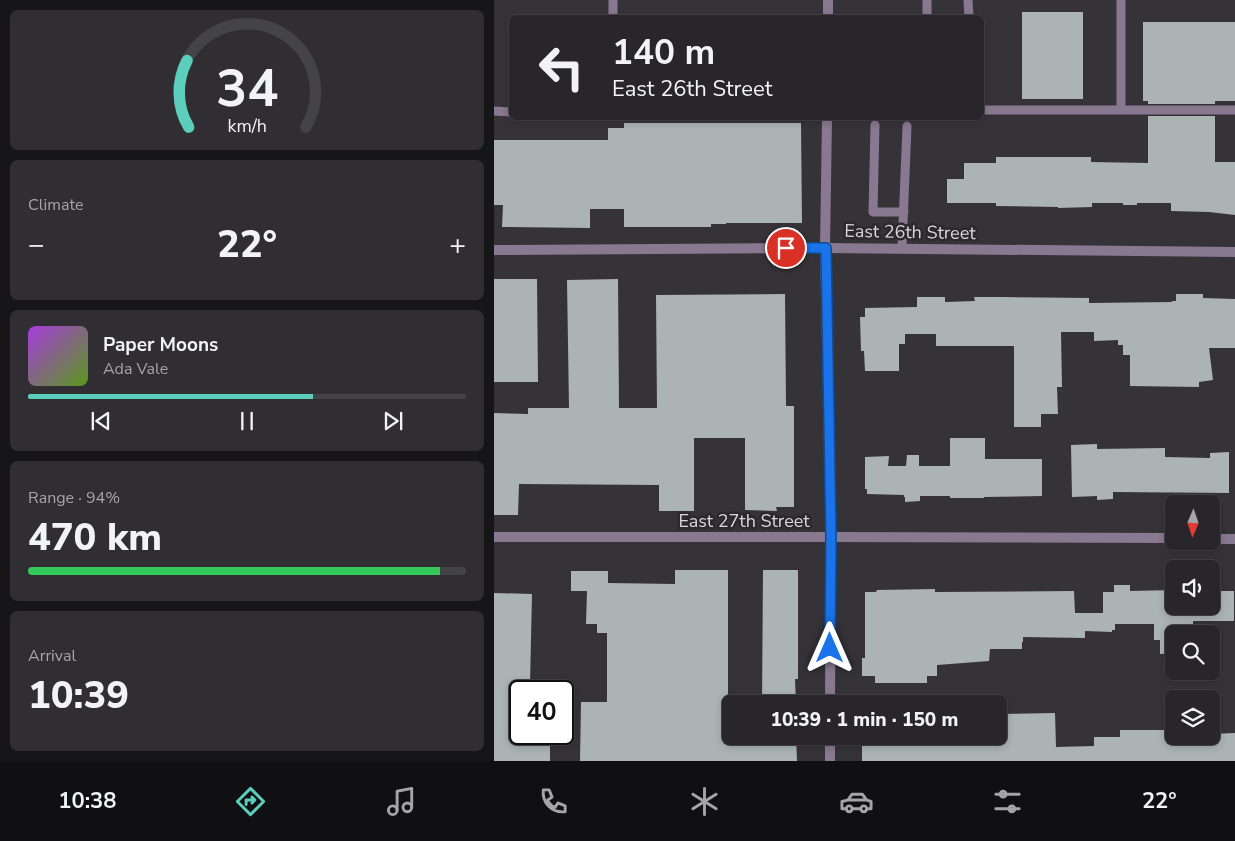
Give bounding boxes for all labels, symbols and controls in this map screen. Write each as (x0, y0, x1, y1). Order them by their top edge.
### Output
text: 140 m (612, 29, 715, 76)
icon: left (529, 35, 594, 100)
text: 34 (216, 53, 278, 124)
text: East 26th Street (612, 74, 772, 104)
text: km/h (227, 114, 267, 138)
text: Climate (28, 194, 83, 216)
text: 22° (217, 219, 277, 270)
street label: East 26th Street (844, 219, 977, 245)
text: − (28, 226, 45, 264)
text: + (449, 226, 466, 264)
pin (765, 227, 807, 269)
icon: arrive (772, 234, 800, 262)
text: Paper Moons (103, 332, 218, 358)
text: Ada Vale (103, 358, 168, 380)
icon: previous (87, 407, 115, 435)
icon: pause (233, 407, 261, 435)
icon: next (379, 407, 407, 435)
text: Range · 94% (28, 487, 120, 509)
north arrow (1165, 495, 1220, 550)
map controls (1165, 495, 1220, 745)
street label: East 27th Street (678, 509, 810, 533)
text: 470 km (28, 512, 162, 563)
button: sound (1165, 560, 1220, 615)
position arrow (803, 621, 855, 673)
button: search (1165, 625, 1220, 680)
text: Arrival (28, 645, 76, 667)
text: 10:39 (28, 670, 129, 721)
speed limit sign: 40 (509, 680, 574, 745)
button: layers (1165, 690, 1220, 745)
text: 10:39 · 1 min · 150 m (771, 707, 958, 733)
icon: directions (233, 784, 268, 819)
icon: music (384, 784, 419, 819)
icon: phone (536, 784, 571, 819)
icon: climate (687, 784, 722, 819)
icon: car (839, 784, 874, 819)
icon: filters (990, 784, 1025, 819)
text: 10:38 (58, 786, 117, 816)
text: 22° (1142, 786, 1177, 816)

